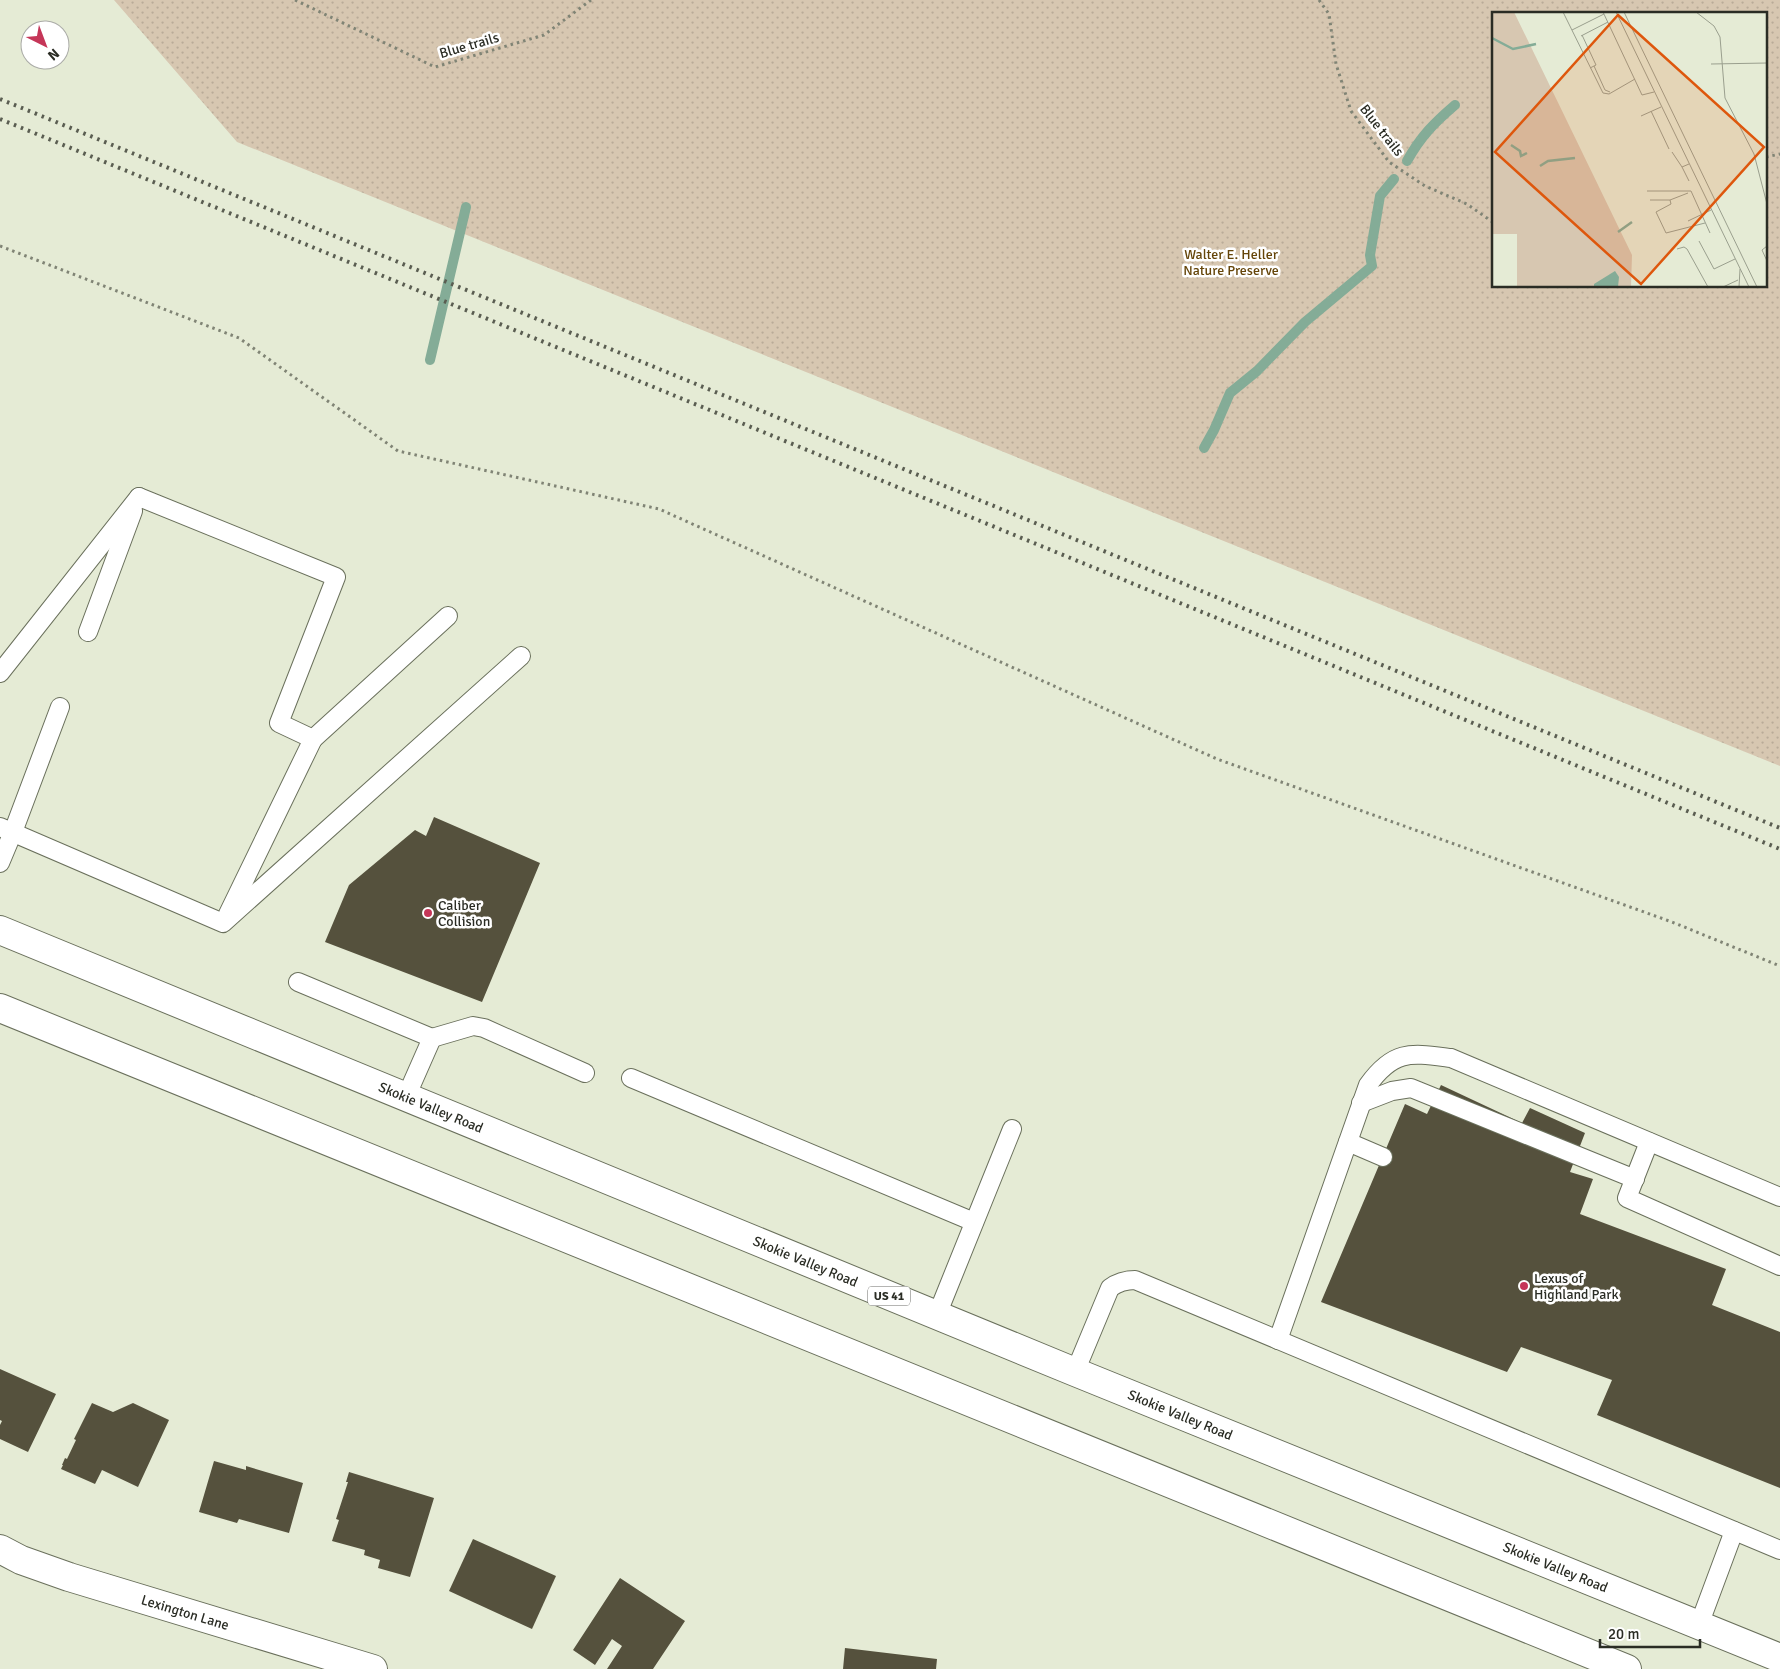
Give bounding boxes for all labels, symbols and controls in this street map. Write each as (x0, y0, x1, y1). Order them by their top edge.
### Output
inset map (1492, 12, 1768, 288)
north arrow (20, 20, 70, 70)
street label: Blue trails (437, 29, 501, 62)
text: N (44, 45, 63, 64)
street label: Blue trails (1356, 101, 1407, 160)
park label: Walter E. Heller Nature Preserve (1183, 246, 1279, 279)
place label: Caliber Collision (438, 897, 490, 930)
marker: Caliber Collision (422, 907, 434, 919)
street label: Skokie Valley Road (376, 1079, 486, 1137)
street label: Skokie Valley Road (750, 1233, 860, 1291)
place label: Lexus of Highland Park (1534, 1270, 1619, 1303)
marker: Lexus of Highland Park (1518, 1280, 1530, 1292)
road number: US 41 (868, 1286, 910, 1305)
street label: Skokie Valley Road (1125, 1386, 1235, 1444)
street label: Skokie Valley Road (1501, 1539, 1610, 1596)
street label: Lexington Lane (139, 1591, 231, 1634)
scale bar (1600, 1616, 1700, 1648)
text: 20 m (1608, 1625, 1639, 1643)

